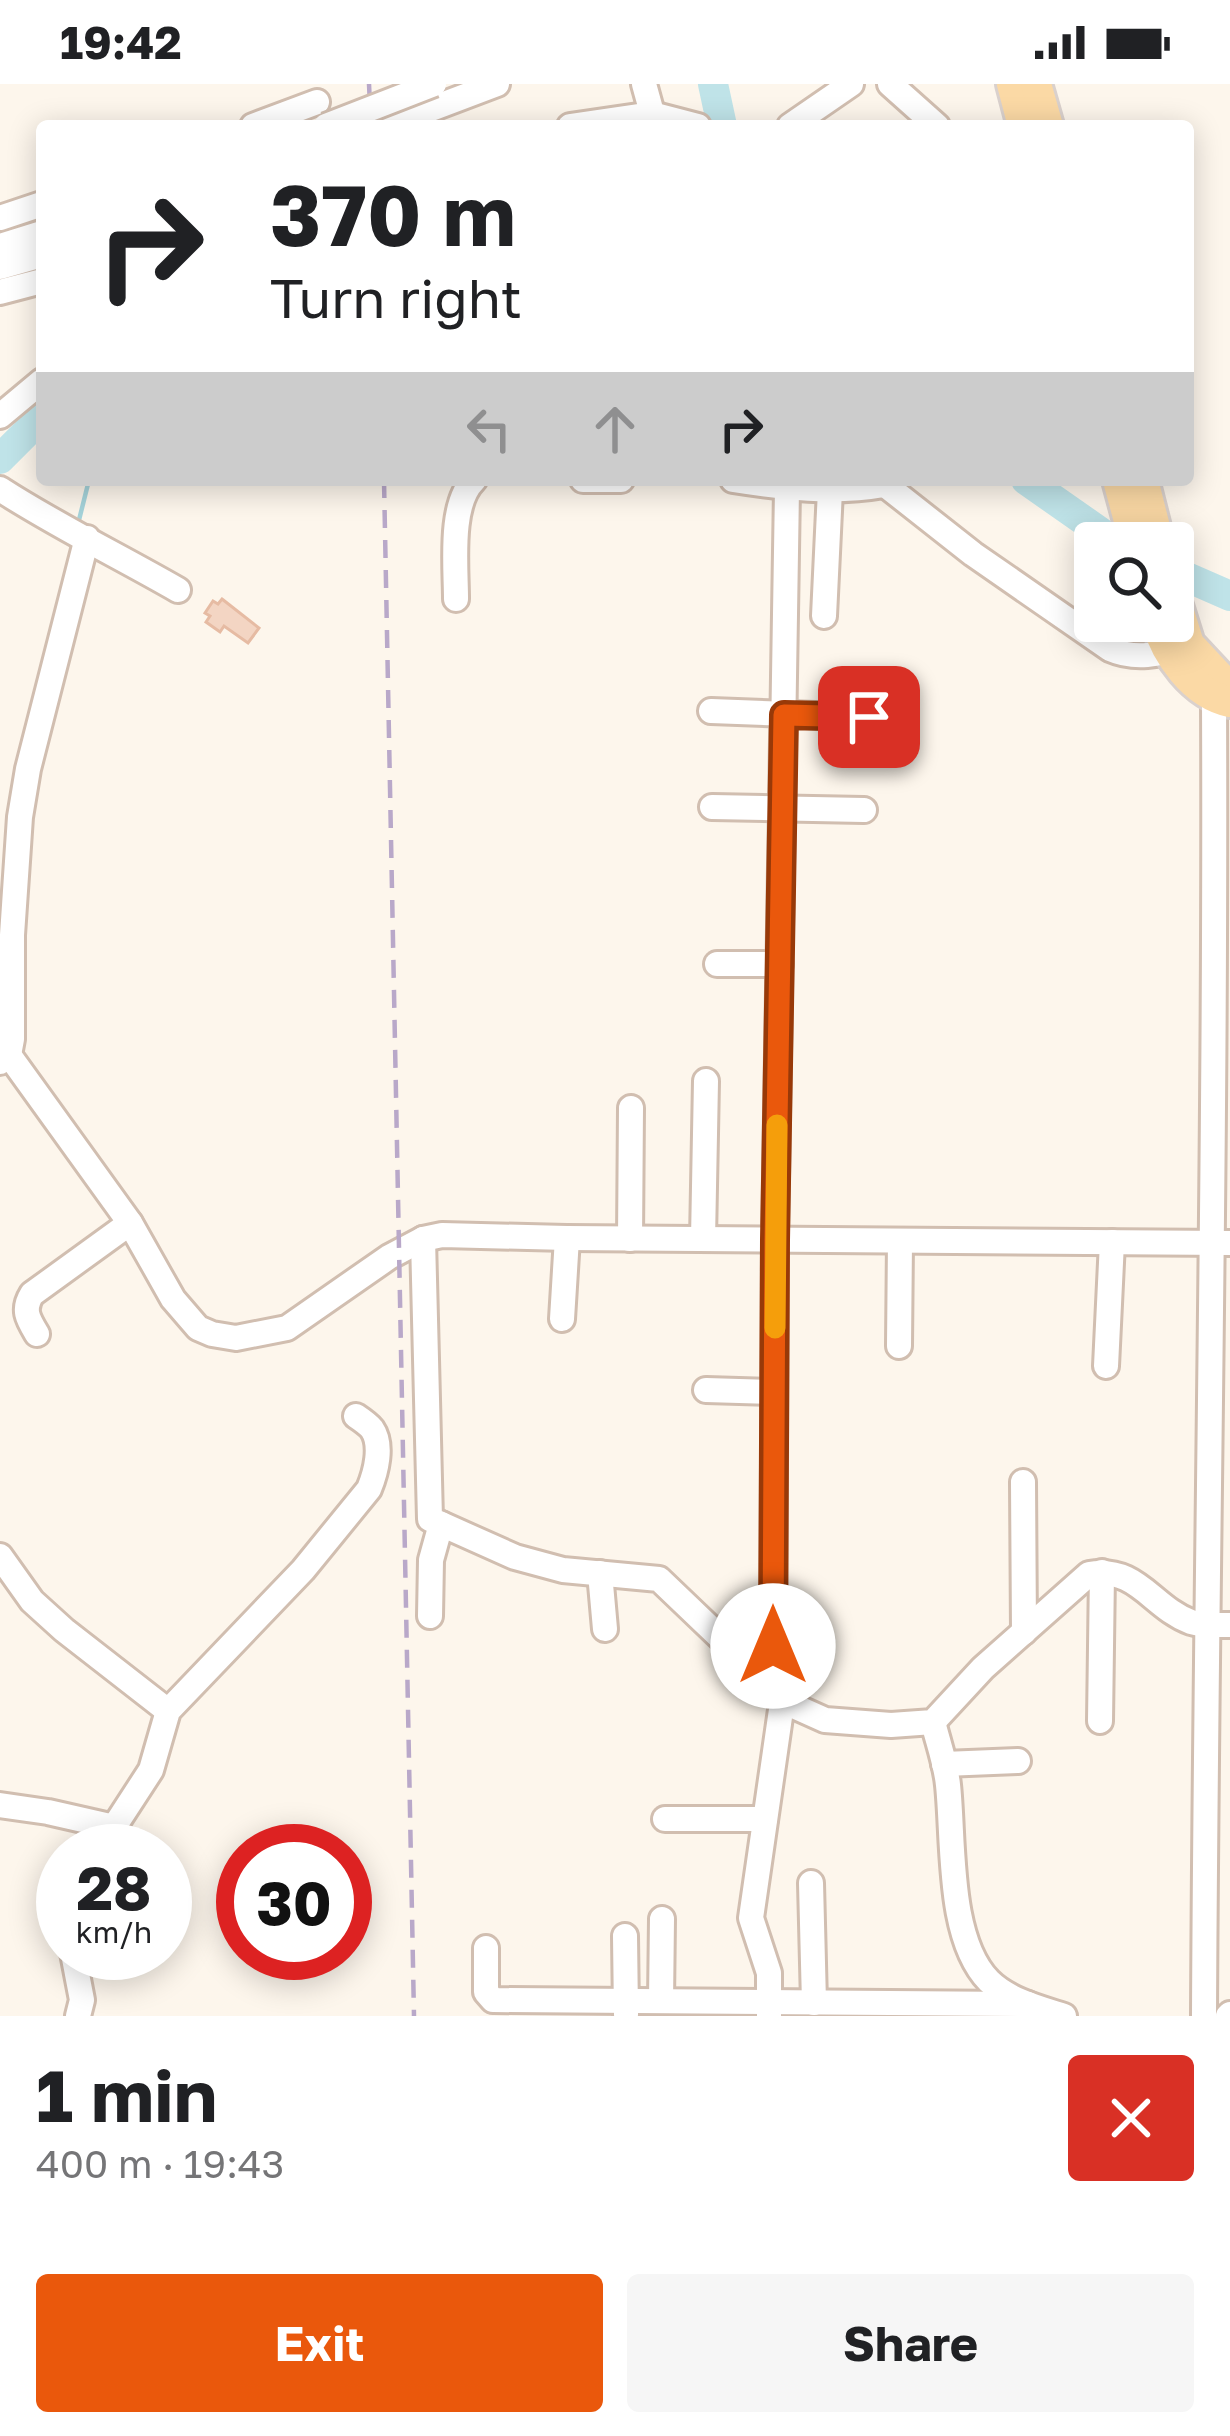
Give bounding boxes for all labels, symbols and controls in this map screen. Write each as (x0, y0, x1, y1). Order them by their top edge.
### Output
text: 19:42 (60, 15, 182, 69)
text: 370 m (270, 164, 516, 264)
icon: right (72, 168, 228, 324)
text: Turn right (270, 265, 522, 330)
icon: left (456, 396, 522, 462)
icon: ahead (582, 396, 648, 462)
icon: right (708, 396, 774, 462)
map controls (1074, 522, 1194, 642)
button: search (1074, 522, 1194, 642)
pin (818, 666, 920, 768)
icon: arrive (836, 684, 902, 750)
position arrow (710, 1583, 836, 1709)
speed limit sign: 30 (216, 1824, 372, 1980)
text: 28 (76, 1851, 151, 1923)
text: km/h (76, 1914, 152, 1950)
text: 1 min (36, 2051, 217, 2138)
button: close (1068, 2055, 1194, 2181)
text: 400 m · 19:43 (36, 2140, 284, 2187)
button: Exit (36, 2274, 603, 2412)
button: Share (627, 2274, 1194, 2412)

